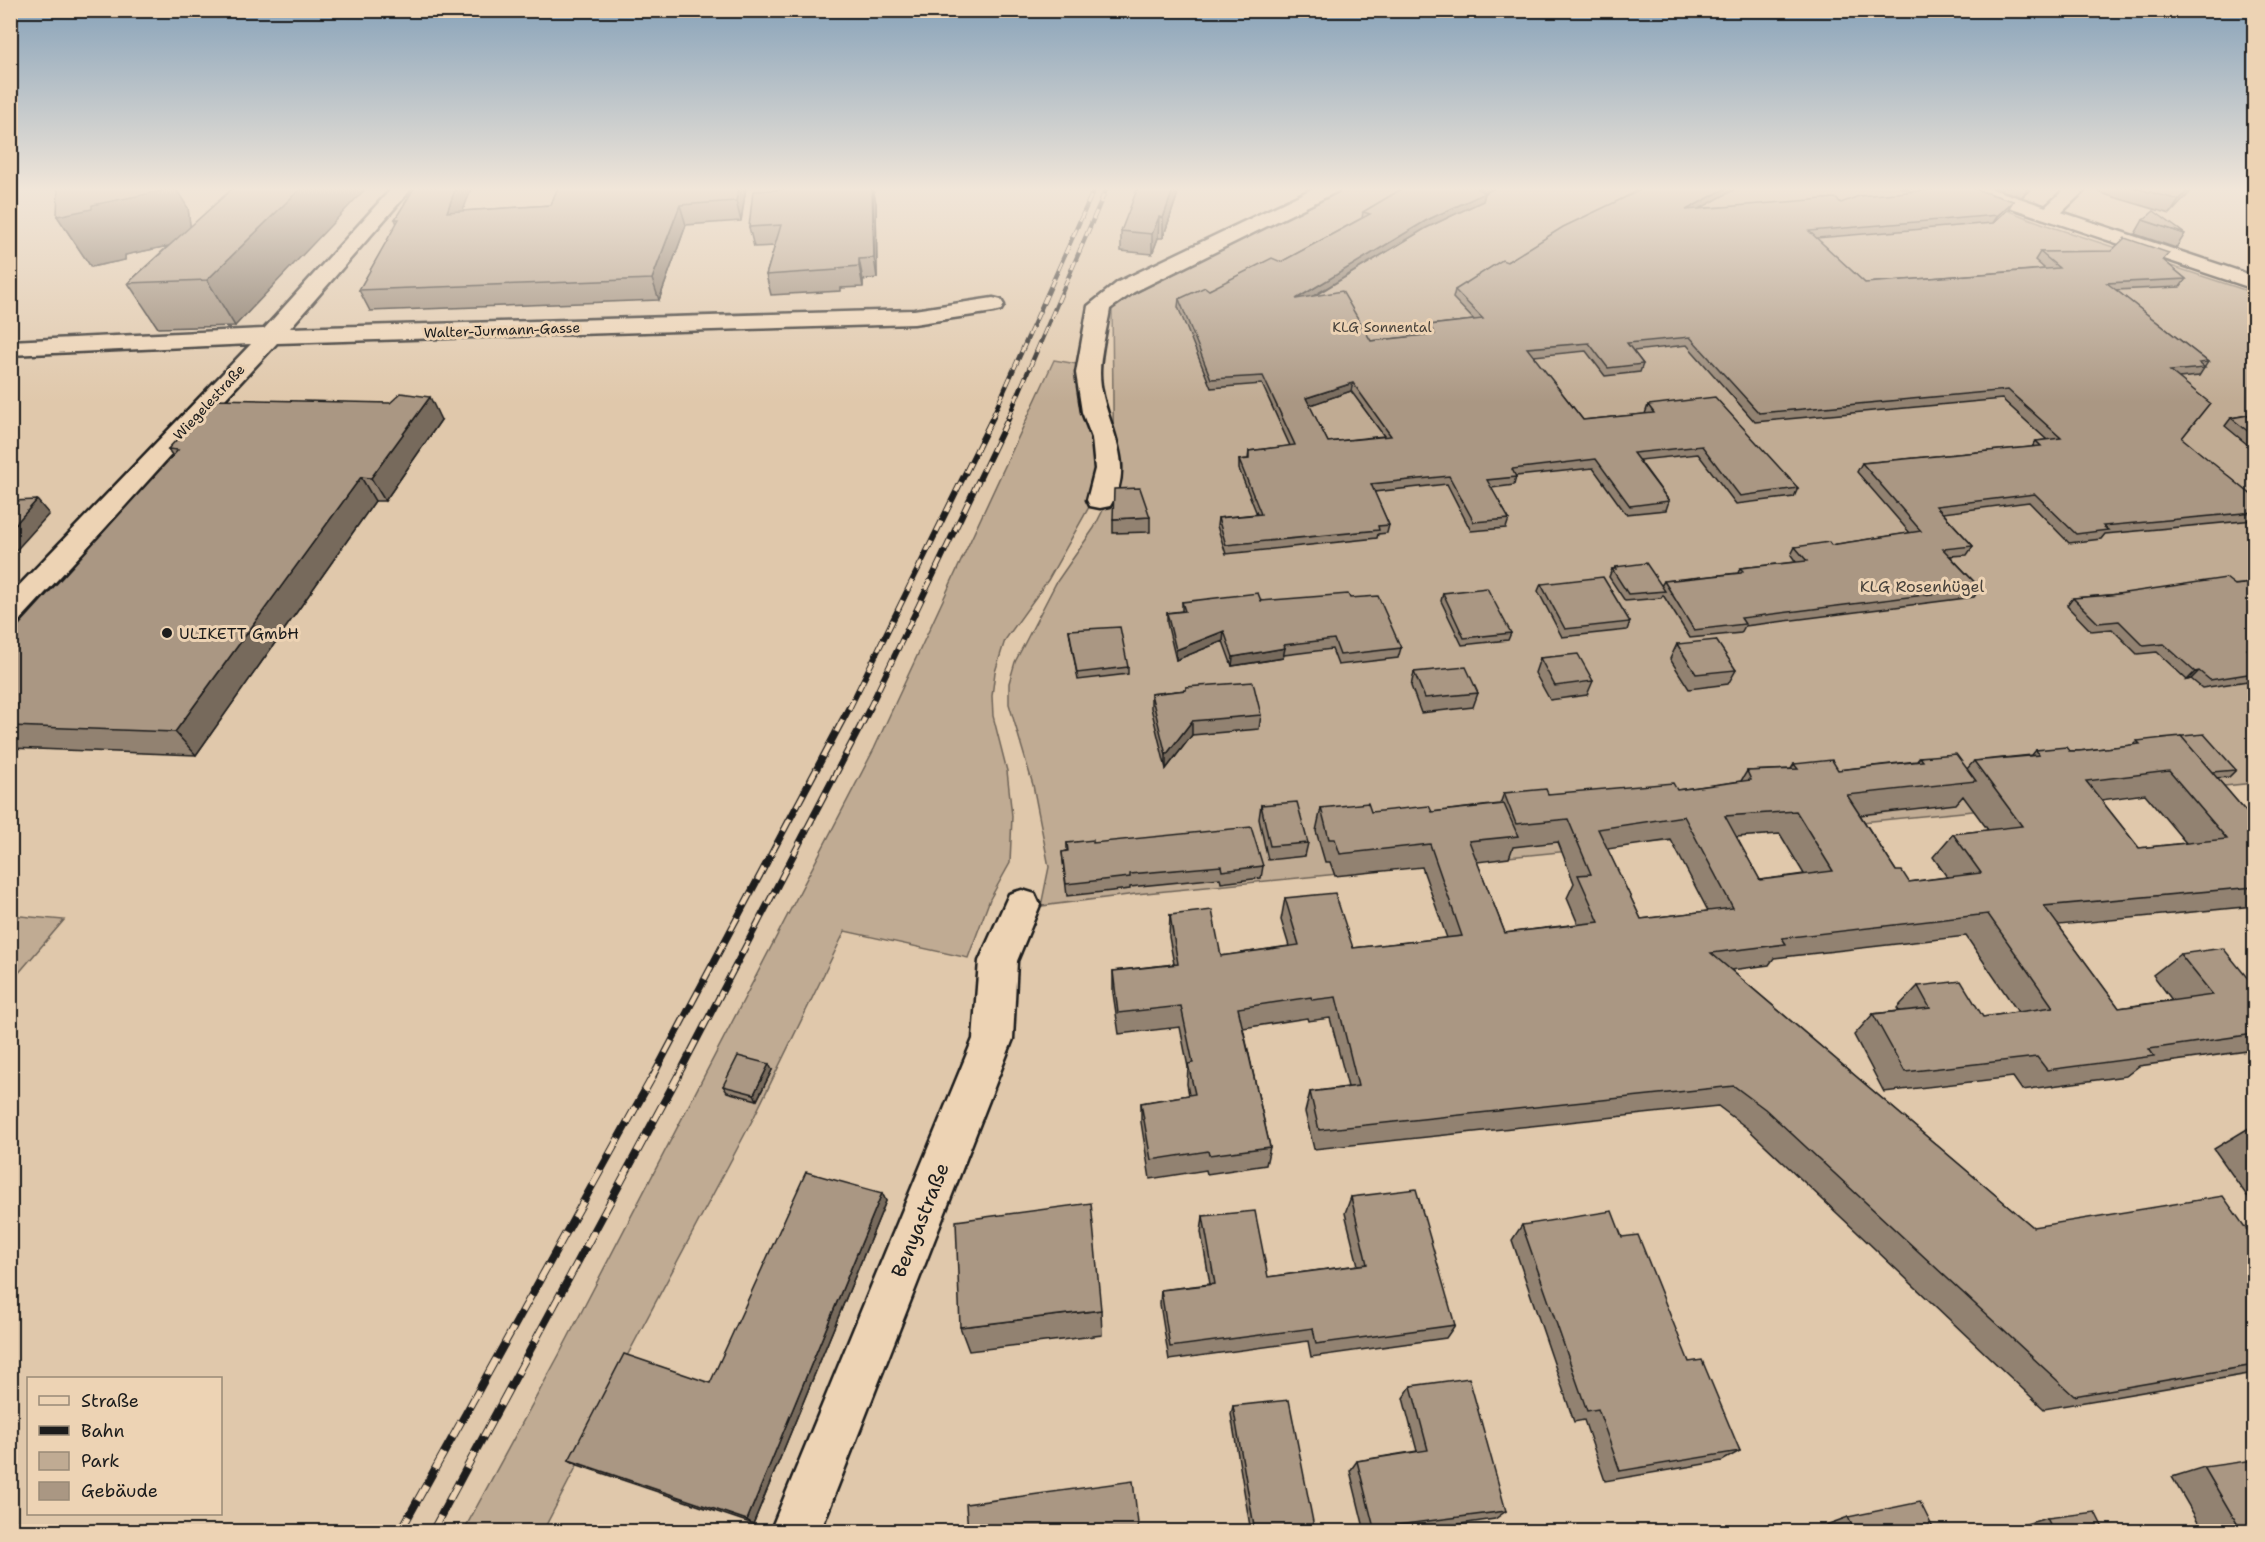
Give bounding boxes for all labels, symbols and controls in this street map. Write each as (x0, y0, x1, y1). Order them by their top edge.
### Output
street label: Walter-Jurmann-Gasse (423, 318, 581, 342)
park label: KLG Sonnental (1332, 318, 1432, 336)
street label: Wiegelestraße (169, 360, 249, 444)
park label: KLG Rosenhügel (1860, 576, 1985, 597)
place label: ULIKETT GmbH (179, 623, 299, 644)
marker: ULIKETT GmbH (160, 626, 174, 640)
street label: Benyastraße (885, 1159, 955, 1281)
legend (27, 1377, 222, 1515)
text: Straße (81, 1389, 139, 1413)
text: Bahn (81, 1419, 125, 1443)
text: Park (81, 1449, 120, 1473)
text: Gebäude (81, 1479, 158, 1503)

